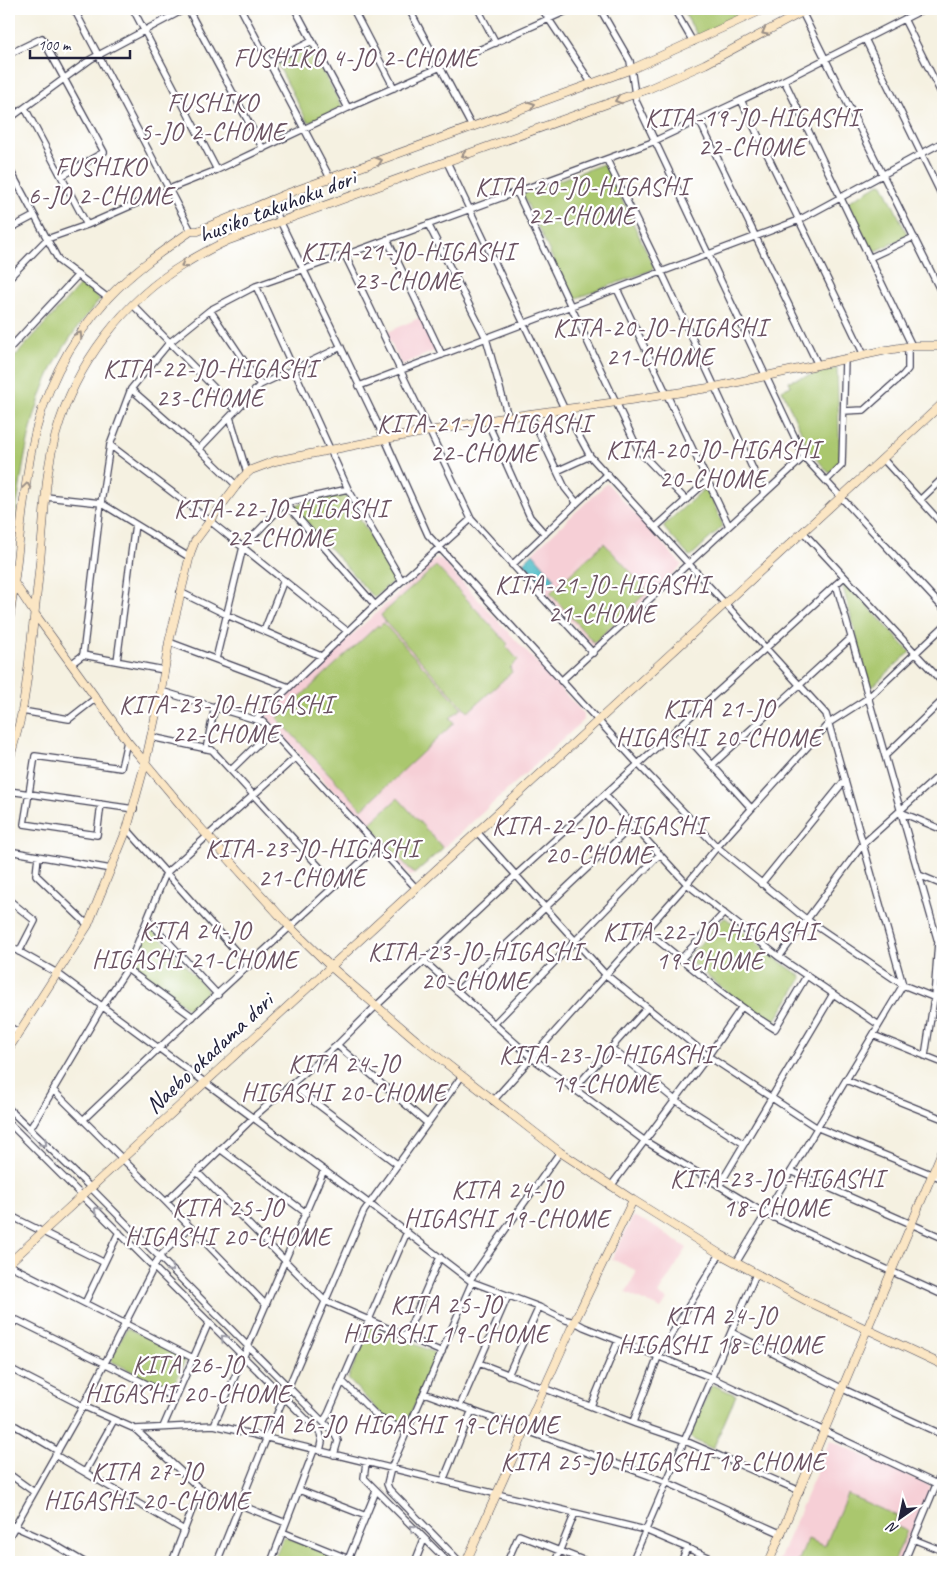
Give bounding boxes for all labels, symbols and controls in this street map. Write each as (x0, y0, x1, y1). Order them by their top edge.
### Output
one-way arrow (761, 26, 770, 36)
scale bar (30, 28, 130, 60)
text: 100 m (38, 36, 72, 55)
district label: FUSHIKO 4-JO 2-CHOME (234, 42, 480, 74)
district label: FUSHIKO 5-JO 2-CHOME (140, 87, 288, 148)
one-way arrow (614, 94, 623, 104)
one-way arrow (527, 101, 536, 111)
district label: KITA-19-JO-HIGASHI 22-CHOME (645, 102, 864, 163)
one-way arrow (461, 149, 470, 159)
district label: FUSHIKO 6-JO 2-CHOME (28, 151, 176, 212)
one-way arrow (375, 157, 383, 167)
street label: husiko takuhoku dori (194, 161, 363, 250)
district label: KITA-20-JO-HIGASHI 22-CHOME (475, 171, 694, 232)
district label: KITA-21-JO-HIGASHI 23-CHOME (301, 236, 520, 297)
one-way arrow (180, 258, 189, 268)
district label: KITA-20-JO-HIGASHI 21-CHOME (553, 312, 772, 373)
one-way arrow (73, 331, 83, 340)
district label: KITA-22-JO-HIGASHI 23-CHOME (103, 353, 322, 414)
district label: KITA-21-JO-HIGASHI 22-CHOME (377, 408, 596, 469)
district label: KITA-20-JO-HIGASHI 20-CHOME (606, 434, 825, 495)
one-way arrow (21, 482, 31, 491)
district label: KITA-22-JO-HIGASHI 22-CHOME (174, 493, 393, 554)
district label: KITA-21-JO-HIGASHI 21-CHOME (495, 569, 714, 630)
district label: KITA-23-JO-HIGASHI 22-CHOME (119, 689, 338, 750)
district label: KITA 21-JO HIGASHI 20-CHOME (616, 693, 824, 754)
district label: KITA-22-JO-HIGASHI 20-CHOME (492, 810, 711, 871)
district label: KITA-23-JO-HIGASHI 21-CHOME (205, 833, 424, 894)
district label: KITA 24-JO HIGASHI 21-CHOME (92, 915, 300, 976)
district label: KITA-22-JO-HIGASHI 19-CHOME (603, 916, 822, 977)
district label: KITA-23-JO-HIGASHI 20-CHOME (368, 936, 587, 997)
street label: Naebo okadama dori (139, 984, 282, 1120)
district label: KITA-23-JO-HIGASHI 19-CHOME (499, 1039, 718, 1100)
district label: KITA 24-JO HIGASHI 20-CHOME (241, 1048, 449, 1109)
one-way arrow (38, 1137, 47, 1146)
district label: KITA-23-JO-HIGASHI 18-CHOME (670, 1163, 889, 1224)
district label: KITA 24-JO HIGASHI 19-CHOME (404, 1174, 612, 1235)
district label: KITA 25-JO HIGASHI 20-CHOME (125, 1192, 333, 1253)
one-way arrow (94, 1207, 103, 1216)
one-way arrow (166, 1264, 175, 1273)
district label: KITA 25-JO HIGASHI 19-CHOME (343, 1289, 551, 1350)
district label: KITA 24-JO HIGASHI 18-CHOME (618, 1300, 826, 1361)
one-way arrow (221, 1335, 230, 1344)
district label: KITA 26-JO HIGASHI 20-CHOME (85, 1349, 293, 1410)
district label: KITA 26-JO HIGASHI 19-CHOME (235, 1409, 561, 1441)
district label: KITA 25-JO HIGASHI 18-CHOME (501, 1446, 827, 1478)
district label: KITA 27-JO HIGASHI 20-CHOME (44, 1456, 252, 1517)
north arrow (874, 1494, 924, 1544)
text: N (883, 1518, 901, 1538)
one-way arrow (410, 1525, 419, 1534)

